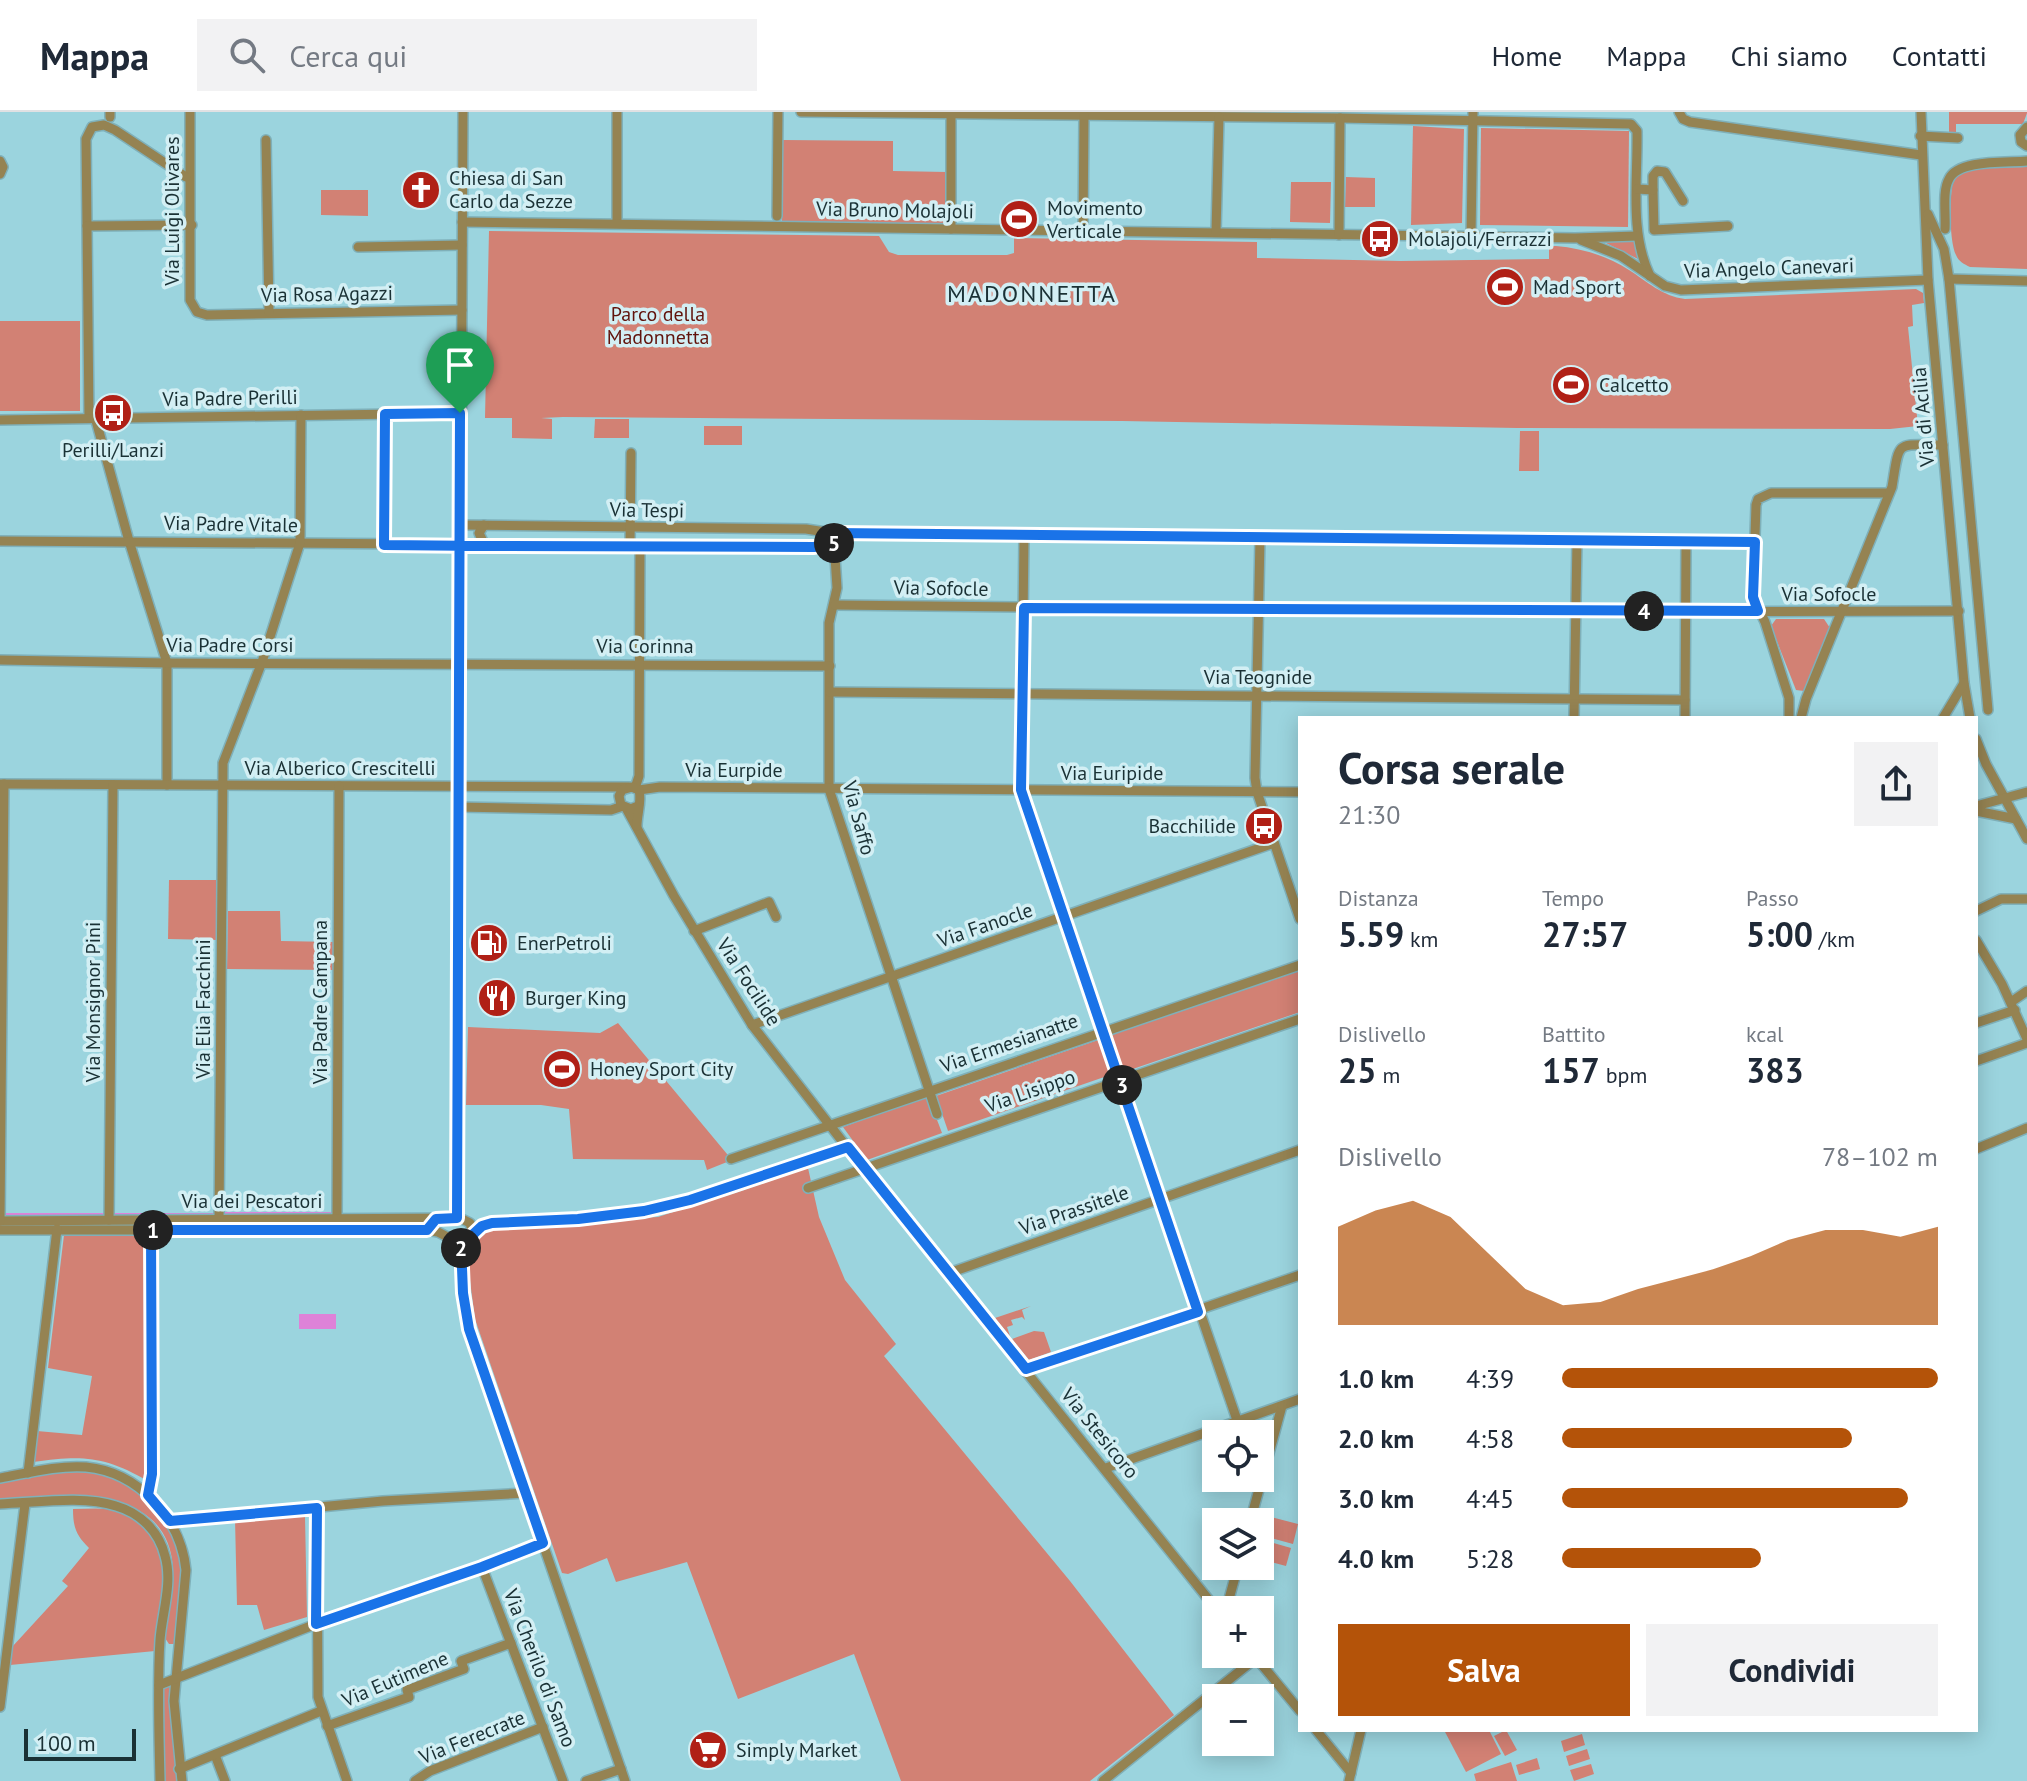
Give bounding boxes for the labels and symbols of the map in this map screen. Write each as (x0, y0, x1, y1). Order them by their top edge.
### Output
street label: Via Luigi Olivares (159, 136, 185, 287)
place label: Chiesa di San Carlo da Sezze (449, 165, 573, 214)
church icon: Chiesa di San Carlo da Sezze (400, 169, 442, 211)
place label: Movimento Verticale (1046, 195, 1143, 244)
street label: Via Bruno Molajoli (815, 196, 974, 224)
sports icon: Movimento Verticale (998, 198, 1040, 240)
bus stop icon: Molajoli/Ferrazzi (1359, 218, 1401, 260)
place label: Molajoli/Ferrazzi (1408, 226, 1552, 252)
street label: Via Angelo Canevari (1683, 252, 1854, 284)
sports icon: Mad Sport (1484, 266, 1526, 308)
place label: Mad Sport (1533, 274, 1621, 300)
district label: MADONNETTA (947, 278, 1117, 309)
street label: Via Rosa Agazzi (260, 280, 393, 308)
park label: Parco della Madonnetta (607, 301, 709, 350)
pin (426, 331, 494, 413)
sports icon: Calcetto (1550, 364, 1592, 406)
street label: Via di Acilia (1906, 366, 1940, 469)
place label: Calcetto (1599, 372, 1669, 398)
street label: Via Padre Perilli (161, 384, 298, 412)
bus stop icon: Perilli/Lanzi (92, 392, 134, 434)
place label: Perilli/Lanzi (62, 437, 164, 463)
street label: Via Tespi (608, 496, 685, 524)
street label: Via Padre Vitale (163, 510, 298, 538)
pin: 5 (814, 523, 854, 563)
street label: Via Sofocle (892, 574, 989, 602)
street label: Via Sofocle (1781, 581, 1876, 607)
pin: 4 (1624, 591, 1664, 631)
street label: Via Padre Corsi (165, 632, 294, 658)
street label: Via Corinna (595, 633, 694, 659)
street label: Via Teognide (1203, 664, 1312, 690)
street label: Via Alberico Crescitelli (243, 755, 436, 781)
street label: Via Eurpide (684, 757, 783, 783)
street label: Via Euripide (1060, 760, 1163, 786)
street label: Via Saffo (836, 777, 881, 858)
bus stop icon: Bacchilide (1243, 805, 1285, 847)
place label: Bacchilide (1148, 813, 1236, 839)
street label: Via Fanocle (933, 897, 1036, 954)
street label: Via Padre Campana (307, 920, 333, 1085)
street label: Via Monsignor Pini (80, 922, 106, 1083)
fuel station icon: EnerPetroli (468, 922, 510, 964)
place label: EnerPetroli (517, 930, 612, 956)
street label: Via Focilide (710, 932, 787, 1031)
street label: Via Elia Facchini (190, 939, 216, 1080)
restaurant icon: Burger King (476, 977, 518, 1019)
place label: Burger King (525, 985, 627, 1011)
street label: Via Ermesianatte (936, 1007, 1081, 1079)
sports icon: Honey Sport City (541, 1048, 583, 1090)
place label: Honey Sport City (590, 1056, 734, 1082)
street label: Via Lisippo (980, 1063, 1079, 1119)
pin: 3 (1102, 1065, 1142, 1105)
street label: Via Prassitele (1015, 1179, 1132, 1241)
street label: Via dei Pescatori (180, 1188, 323, 1214)
pin: 1 (133, 1210, 173, 1250)
pin: 2 (441, 1228, 481, 1268)
street label: Via Stesicoro (1055, 1381, 1145, 1484)
street label: Via Cherilo di Samo (497, 1584, 582, 1751)
street label: Via Eutimene (337, 1645, 452, 1713)
street label: Via Ferecrate (414, 1704, 529, 1770)
scale bar (24, 1725, 136, 1761)
supermarket icon: Simply Market (687, 1729, 729, 1771)
place label: Simply Market (736, 1737, 858, 1763)

